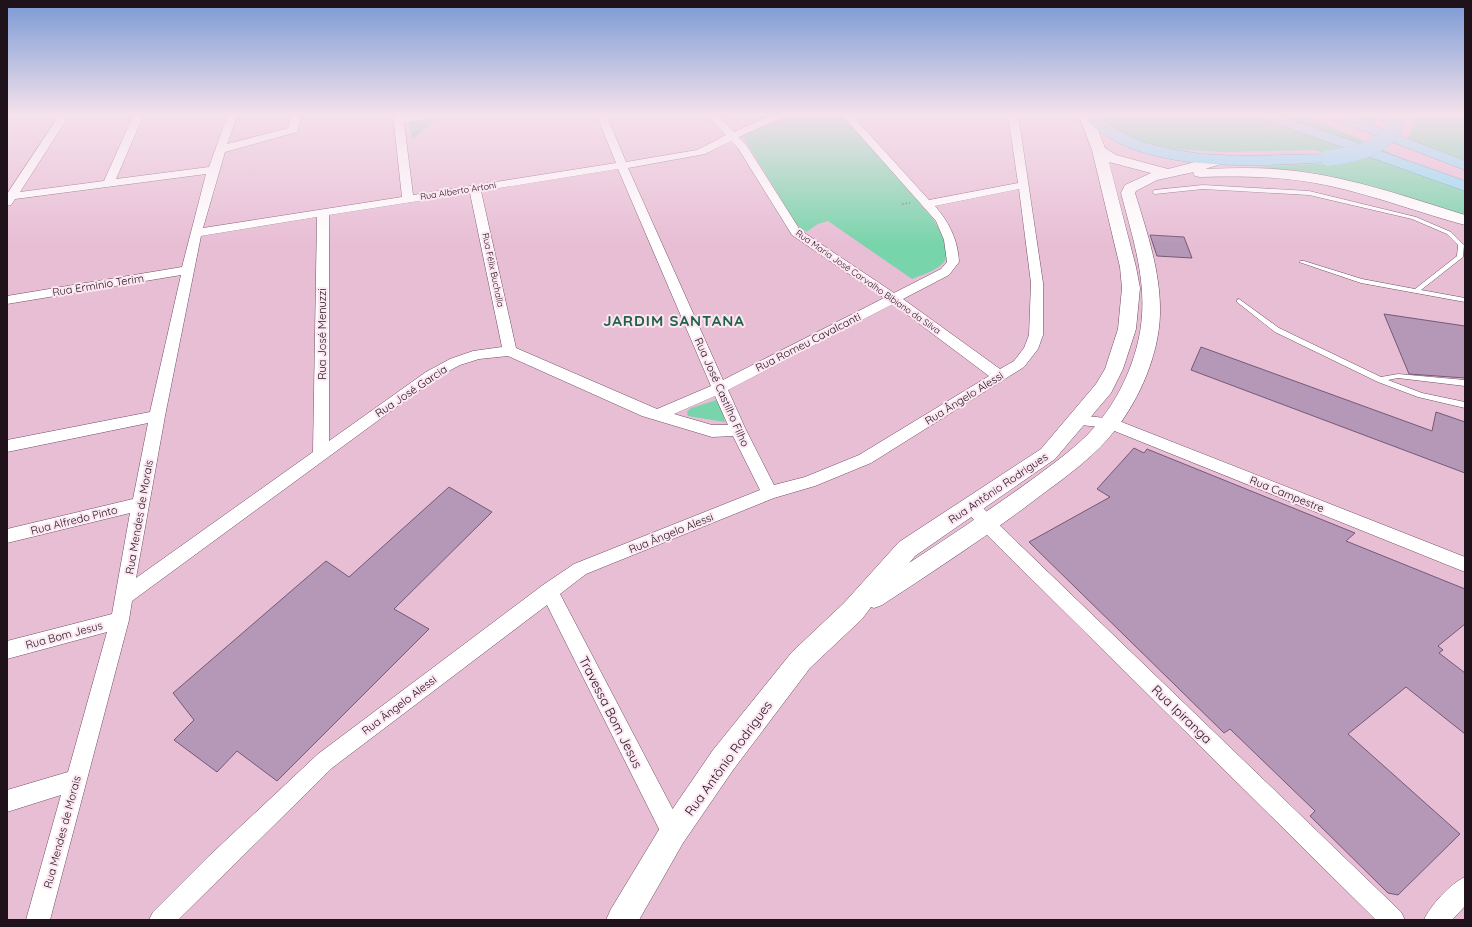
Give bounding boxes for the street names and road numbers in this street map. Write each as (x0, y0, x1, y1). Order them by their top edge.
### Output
street label: Rua Alberto Artoni (419, 179, 497, 202)
street label: Rua Maria José Carvalho Bibiano da Silva (794, 227, 943, 336)
street label: Rua Félix Buchalla (480, 232, 507, 308)
street label: Rua Erminio Terim (51, 271, 145, 299)
street label: Rua José Menuzzi (315, 288, 329, 380)
street label: Rua Romeu Cavalcanti (753, 309, 863, 375)
street label: Rua José Castilho Filho (692, 335, 753, 449)
street label: Rua José Garcia (372, 362, 450, 420)
street label: Rua Ângelo Alessi (922, 368, 1006, 428)
street label: Rua Antônio Rodrigues (946, 449, 1050, 527)
street label: Rua Mendes de Morais (122, 459, 156, 575)
street label: Rua Campestre (1248, 473, 1326, 515)
street label: Rua Alfredo Pinto (29, 502, 119, 538)
street label: Rua Ângelo Alessi (627, 510, 715, 556)
street label: Rua Bom Jesus (24, 618, 104, 652)
street label: Travessa Bom Jesus (576, 653, 646, 771)
street label: Rua Ângelo Alessi (359, 672, 439, 738)
street label: Rua Ipiranga (1149, 681, 1215, 747)
street label: Rua Antônio Rodrigues (681, 697, 775, 819)
street label: Rua Mendes de Morais (40, 774, 84, 890)

